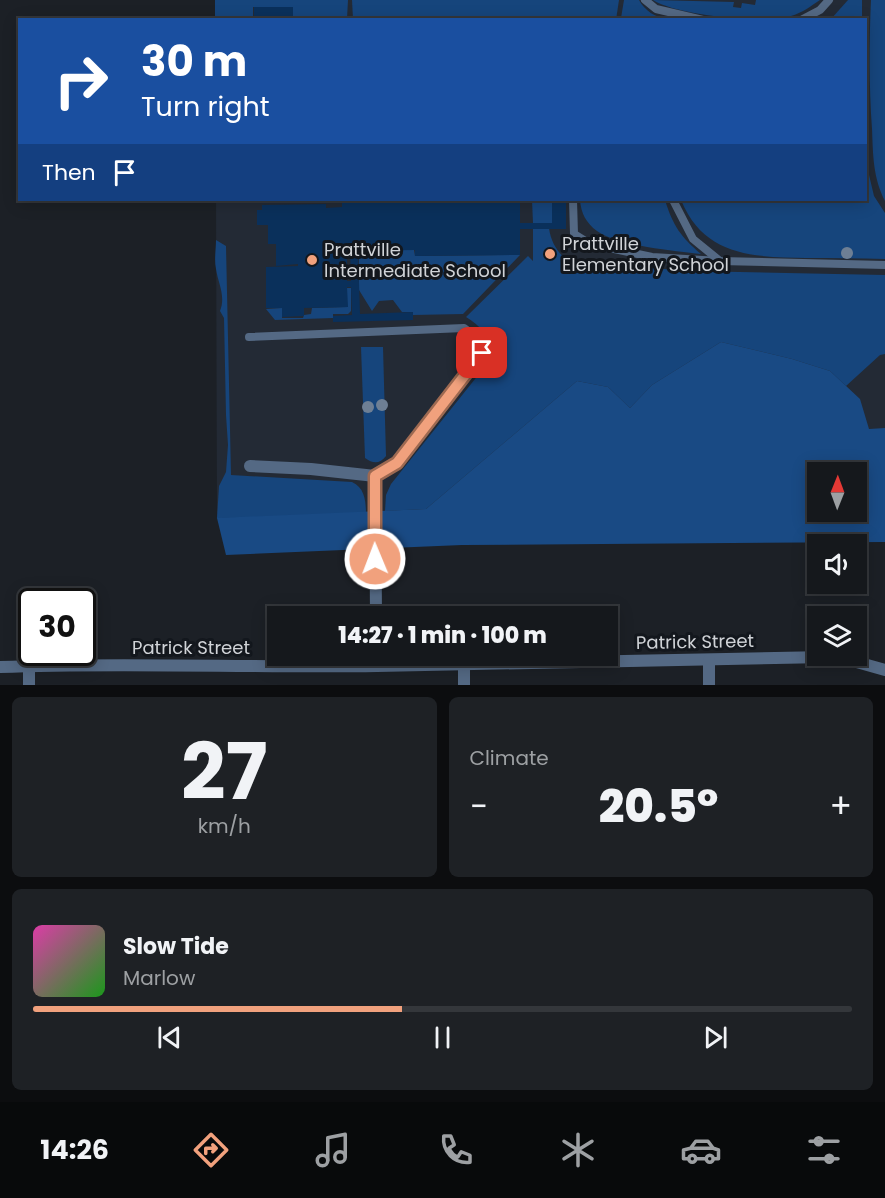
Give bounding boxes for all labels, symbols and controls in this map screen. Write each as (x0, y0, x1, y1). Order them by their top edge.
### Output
text: 30 m (141, 32, 247, 91)
icon: right (42, 42, 120, 120)
text: Turn right (141, 88, 270, 125)
icon: arrive (108, 156, 141, 189)
text: Then (42, 157, 96, 188)
place label: Prattville Elementary School (562, 231, 729, 277)
place label: Prattville Intermediate School (324, 237, 506, 283)
marker: Prattville Elementary School (543, 247, 557, 261)
marker: Prattville Intermediate School (305, 253, 319, 267)
pin (456, 327, 507, 378)
icon: arrive (465, 336, 498, 369)
north arrow (807, 462, 867, 522)
map controls (807, 462, 867, 666)
position arrow (343, 527, 407, 591)
button: sound (807, 534, 867, 594)
speed limit sign: 30 (18, 588, 96, 666)
button: layers (807, 606, 867, 666)
text: 14:27 · 1 min · 100 m (338, 620, 547, 651)
street label: Patrick Street (636, 628, 754, 655)
street label: Patrick Street (132, 635, 250, 660)
text: 27 (181, 717, 267, 826)
text: Climate (470, 744, 549, 772)
text: 20.5° (599, 775, 718, 838)
text: − (470, 783, 488, 830)
text: + (829, 783, 852, 830)
text: km/h (198, 812, 251, 840)
text: Slow Tide (123, 931, 229, 962)
text: Marlow (123, 964, 195, 992)
icon: previous (153, 1021, 186, 1054)
icon: pause (426, 1021, 459, 1054)
icon: next (699, 1021, 732, 1054)
icon: directions (190, 1129, 232, 1171)
icon: music (312, 1129, 354, 1171)
icon: phone (435, 1129, 477, 1171)
icon: climate (557, 1129, 599, 1171)
icon: car (680, 1129, 722, 1171)
icon: filters (803, 1129, 845, 1171)
text: 14:26 (40, 1131, 109, 1168)

